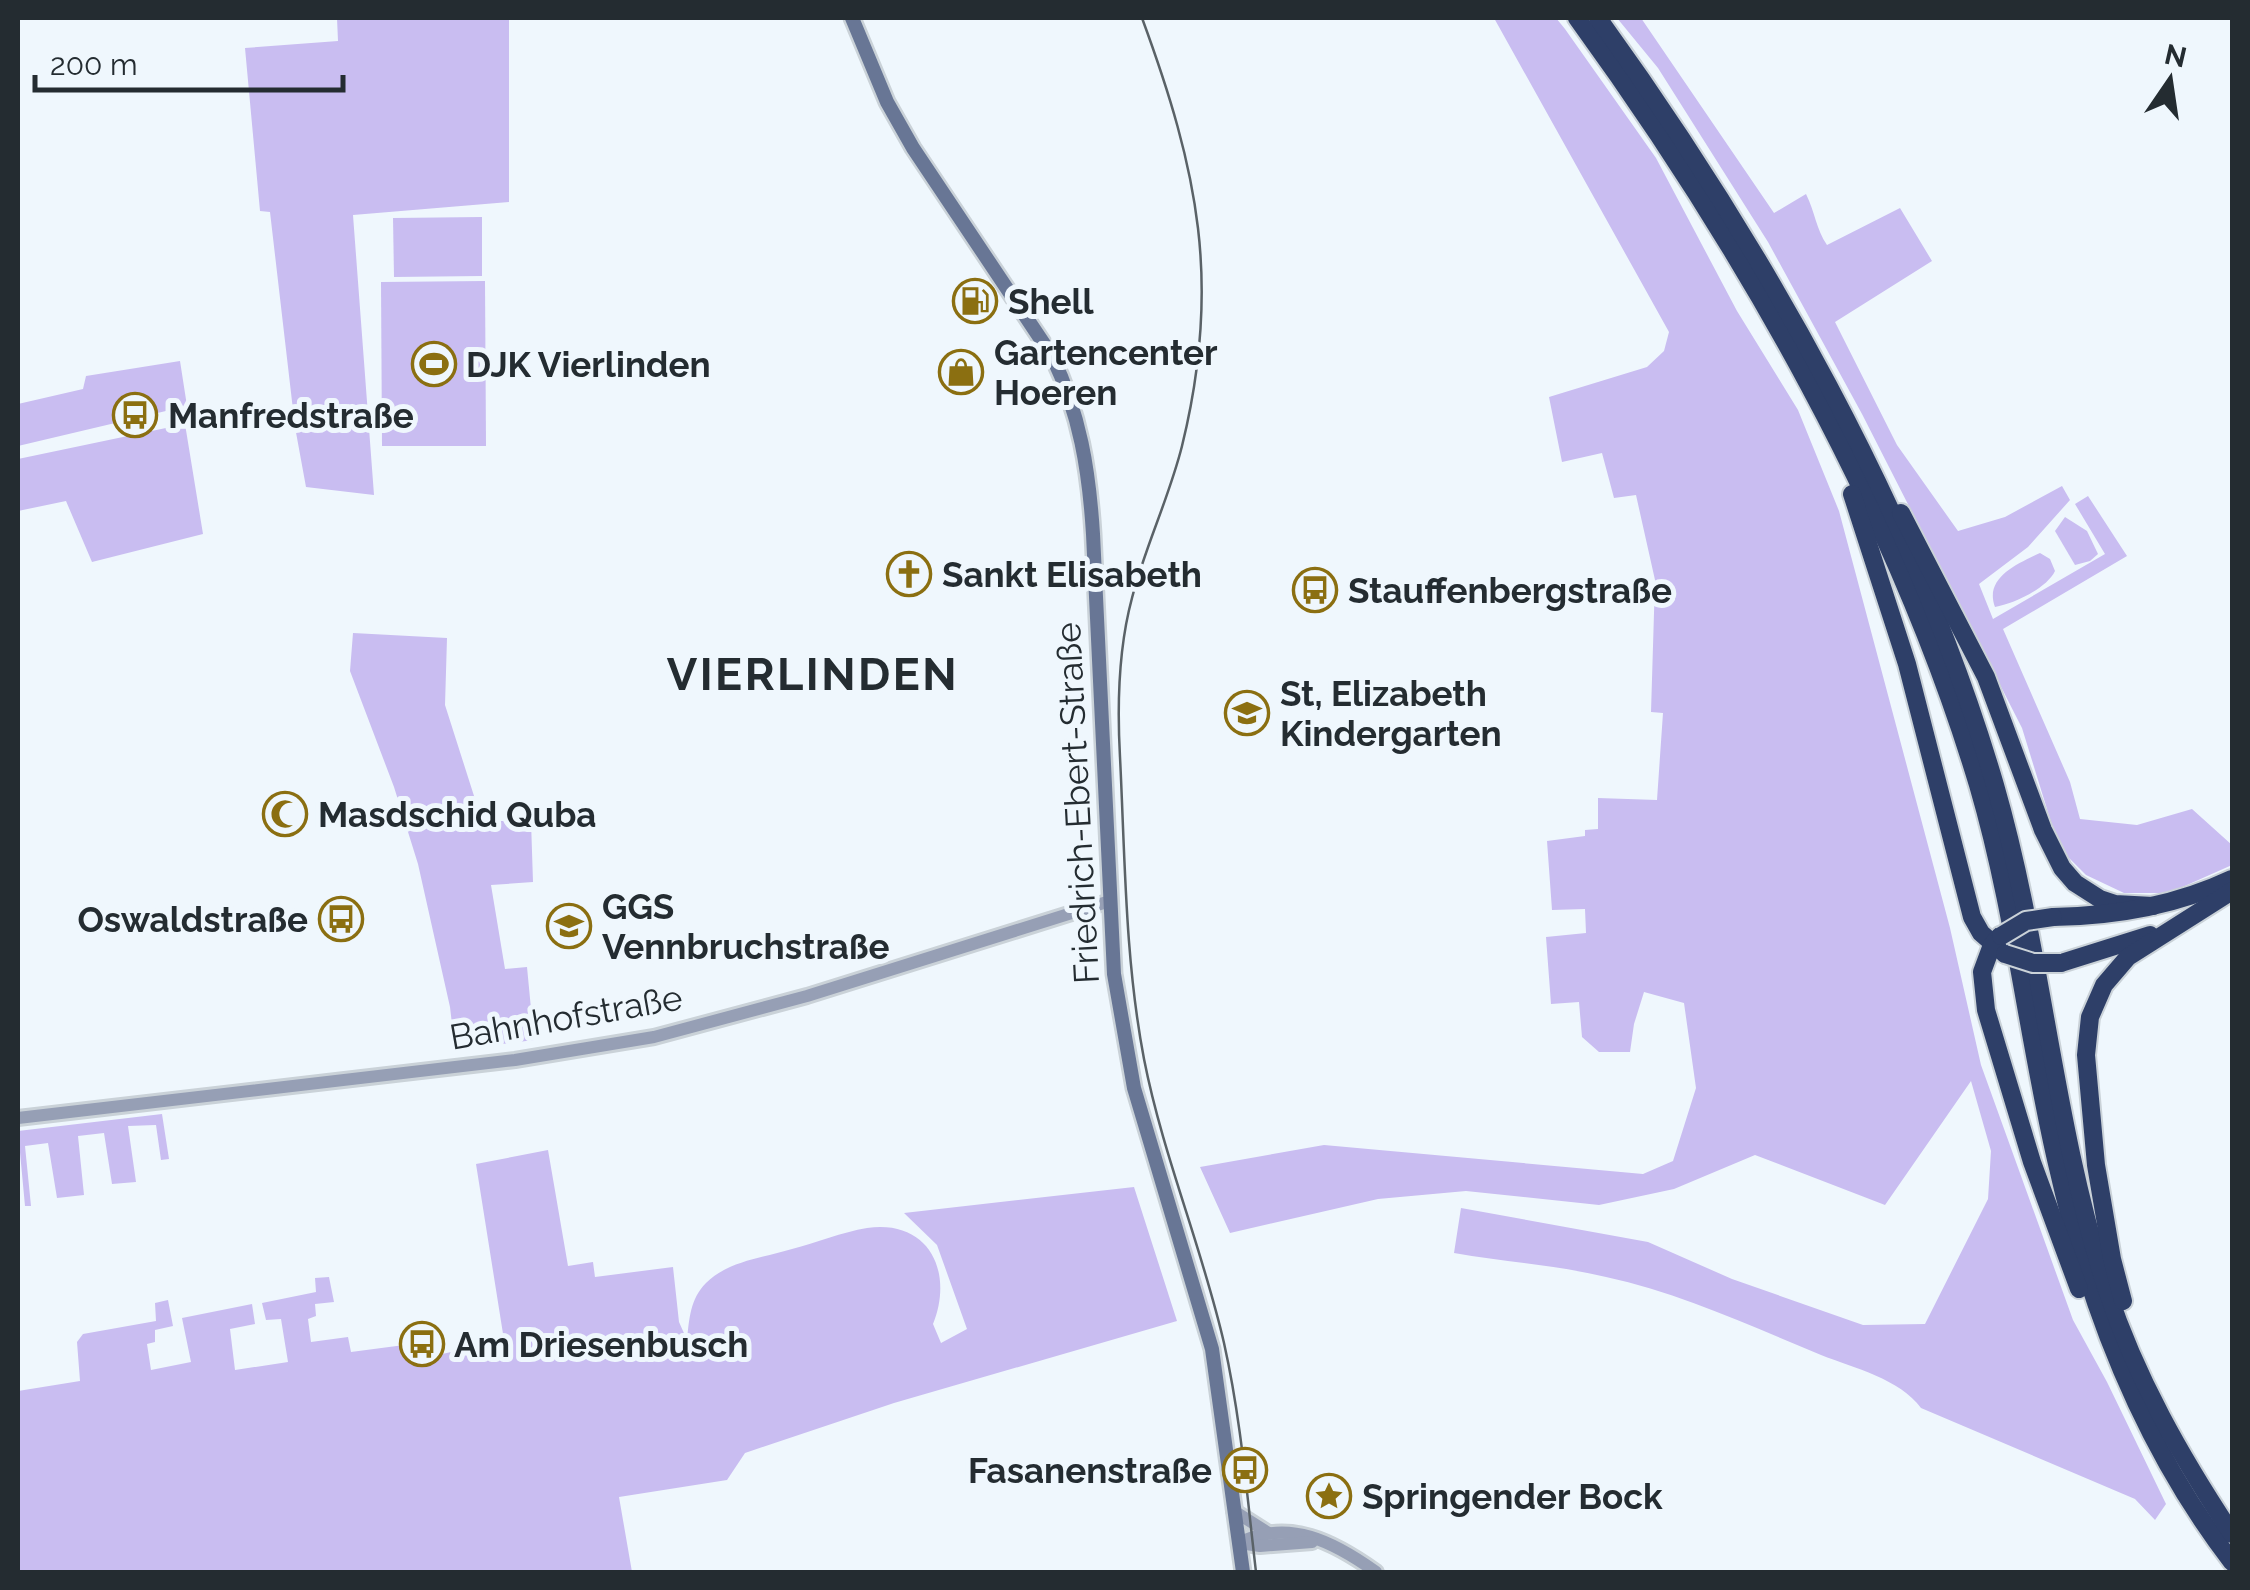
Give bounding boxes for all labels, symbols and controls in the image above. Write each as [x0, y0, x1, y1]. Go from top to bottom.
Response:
scale bar [35, 30, 342, 92]
north arrow [2120, 30, 2220, 130]
text: N [2161, 38, 2190, 75]
text: 200 m [50, 47, 138, 82]
fuel station icon: Shell [952, 278, 998, 324]
place label: Shell [1008, 281, 1095, 322]
place label: Gartencenter Hoeren [994, 332, 1218, 413]
sports icon: DJK Vierlinden [411, 341, 457, 387]
place label: DJK Vierlinden [466, 344, 711, 385]
shop icon: Gartencenter Hoeren [938, 349, 984, 395]
bus stop icon: Manfredstraße [112, 392, 158, 438]
place label: Manfredstraße [168, 395, 414, 436]
church icon: Sankt Elisabeth [886, 551, 932, 597]
place label: Sankt Elisabeth [942, 554, 1202, 595]
bus stop icon: Stauffenbergstraße [1292, 567, 1338, 613]
place label: Stauffenbergstraße [1348, 570, 1672, 611]
street label: Friedrich-Ebert-Straße [1047, 621, 1107, 985]
district label: VIERLINDEN [667, 648, 959, 701]
place label: St, Elizabeth Kindergarten [1280, 673, 1502, 754]
school or university icon: St, Elizabeth Kindergarten [1224, 690, 1270, 736]
mosque icon: Masdschid Quba [262, 791, 308, 837]
place label: Masdschid Quba [318, 794, 596, 835]
place label: GGS Vennbruchstraße [602, 886, 889, 967]
bus stop icon: Oswaldstraße [318, 896, 364, 942]
place label: Oswaldstraße [77, 899, 308, 940]
school or university icon: GGS Vennbruchstraße [546, 903, 592, 949]
street label: Bahnhofstraße [447, 976, 685, 1058]
bus stop icon: Am Driesenbusch [399, 1321, 445, 1367]
place label: Am Driesenbusch [454, 1324, 748, 1365]
bus stop icon: Fasanenstraße [1222, 1447, 1268, 1493]
place label: Fasanenstraße [968, 1450, 1212, 1491]
place icon: Springender Bock [1306, 1473, 1352, 1519]
place label: Springender Bock [1362, 1476, 1663, 1517]

